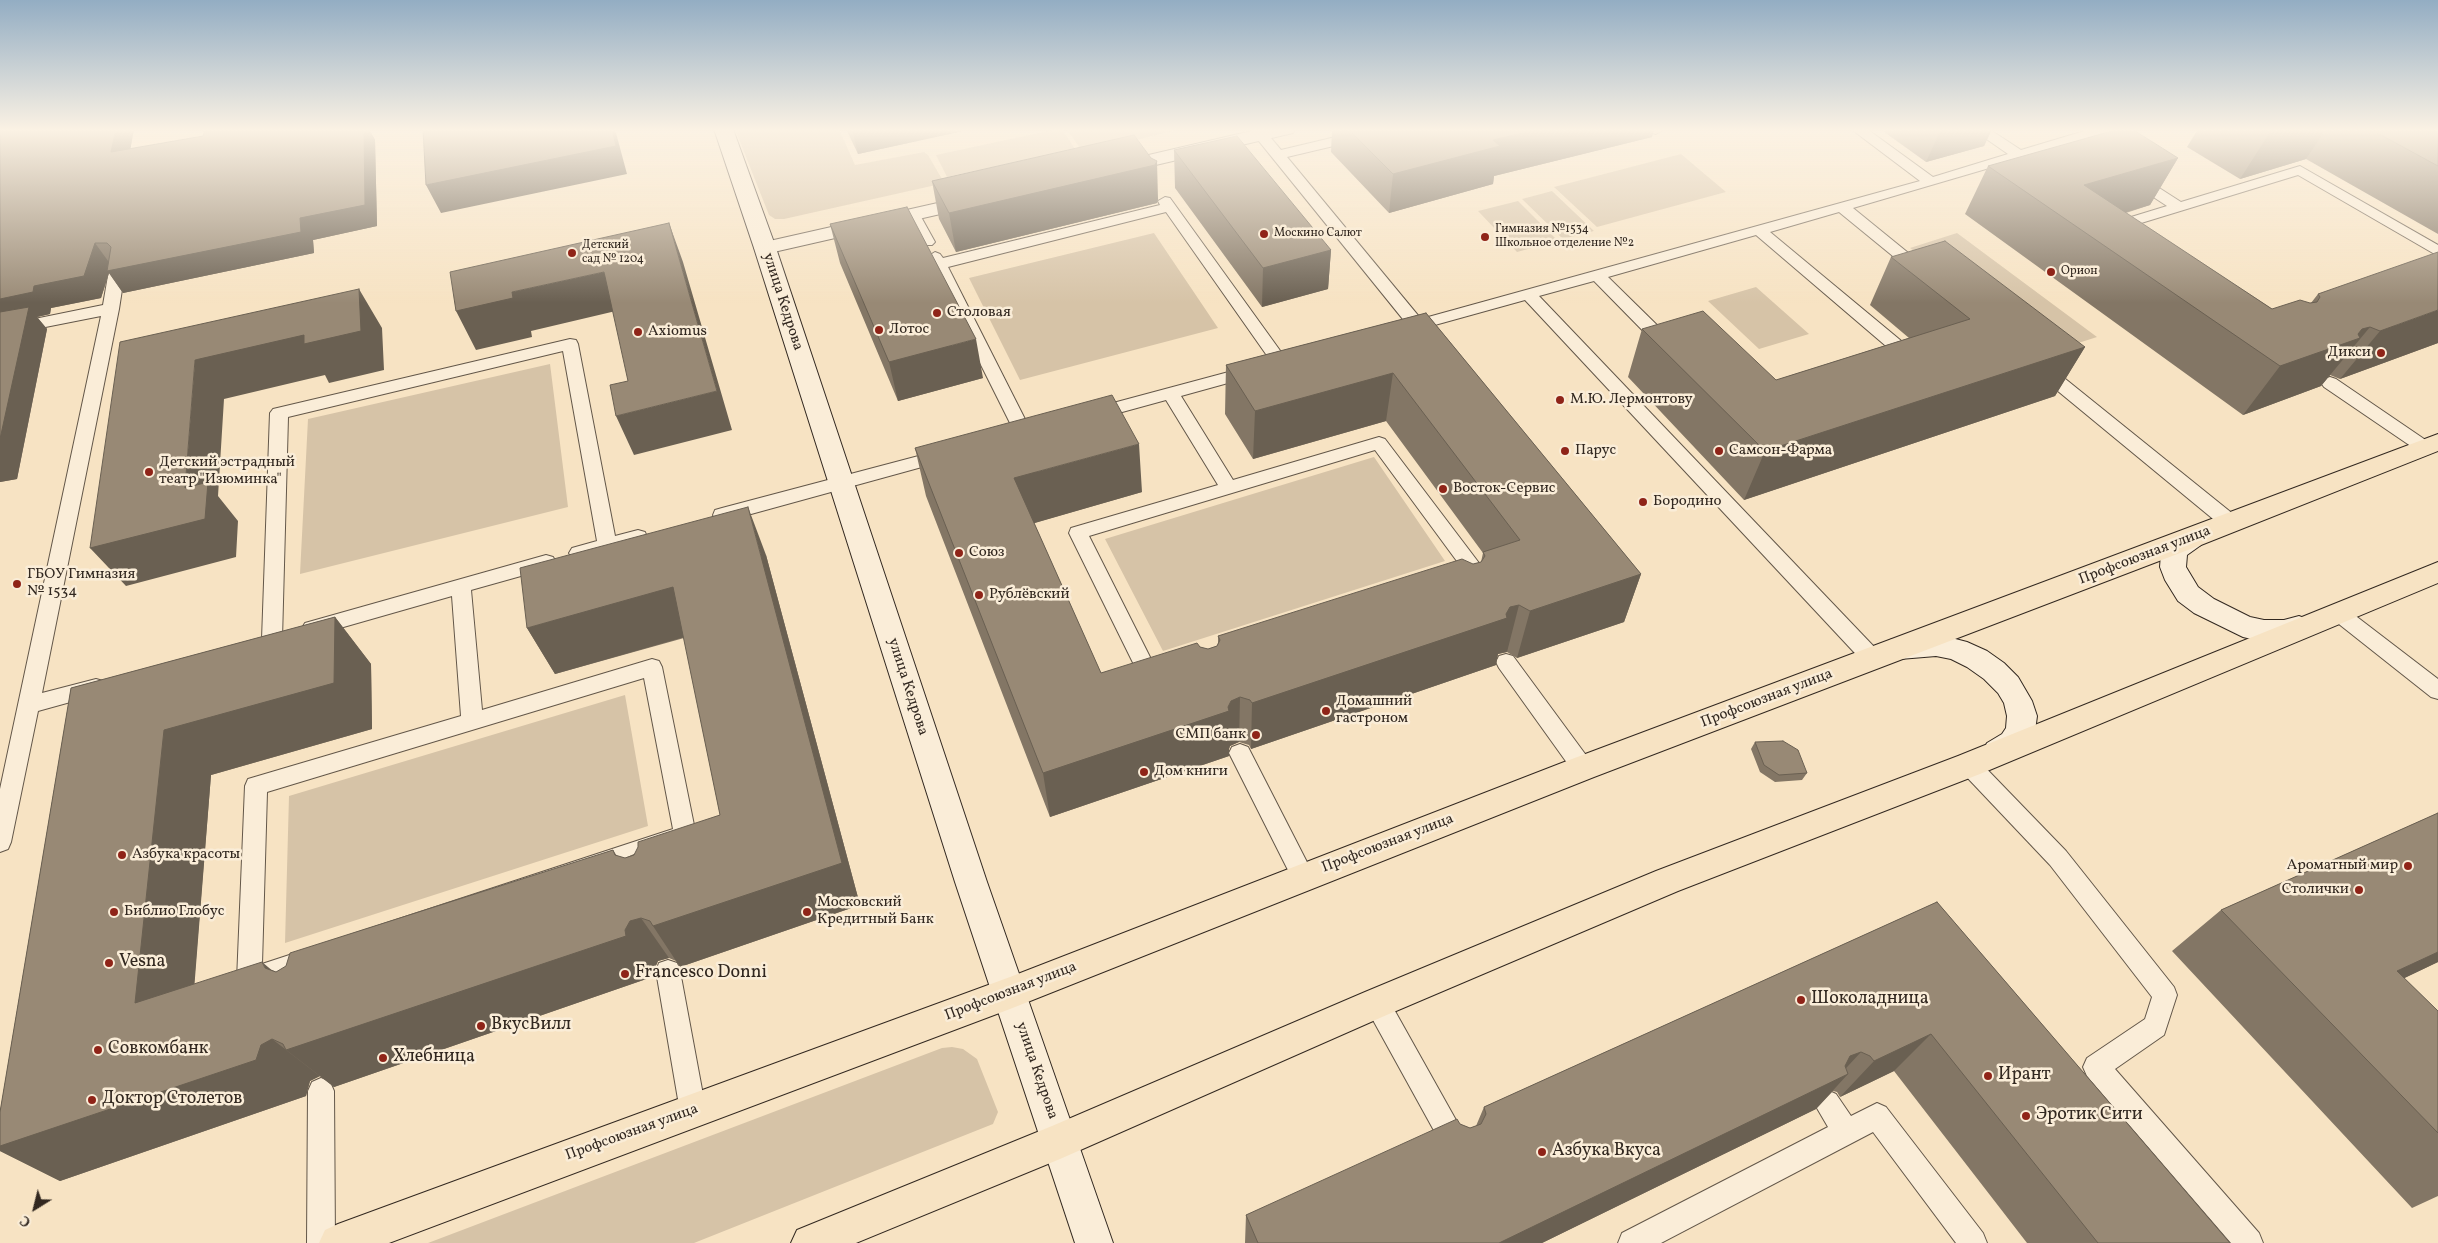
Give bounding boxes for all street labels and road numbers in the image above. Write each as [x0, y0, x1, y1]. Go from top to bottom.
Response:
street label: улица Кедрова [758, 251, 806, 353]
street label: Профсоюзная улица [2076, 523, 2214, 589]
street label: улица Кедрова [883, 636, 931, 738]
street label: Профсоюзная улица [1698, 666, 1836, 732]
street label: Профсоюзная улица [1319, 811, 1457, 877]
street label: Профсоюзная улица [942, 959, 1080, 1025]
street label: улица Кедрова [1011, 1020, 1061, 1122]
street label: Профсоюзная улица [563, 1101, 701, 1165]

